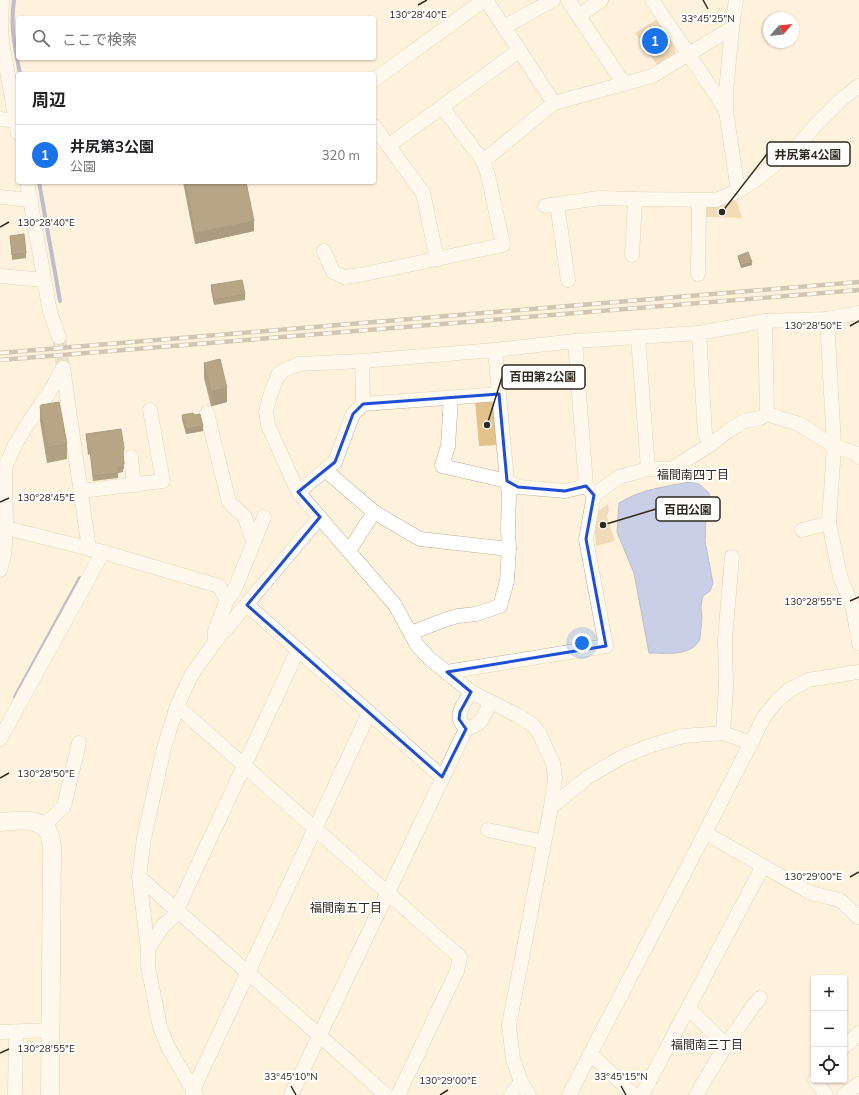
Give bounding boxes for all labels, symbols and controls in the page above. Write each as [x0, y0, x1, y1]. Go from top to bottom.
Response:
text: 130°28'40"E [389, 8, 447, 21]
text: 33°45'25"N [681, 12, 735, 25]
north arrow [763, 12, 799, 48]
search box [16, 16, 376, 60]
pin: 1 [642, 26, 668, 56]
icon: search [30, 27, 52, 49]
text: ここで検索 [62, 30, 137, 49]
text: 周辺 [32, 89, 66, 110]
text: 井尻第3公園 [70, 137, 154, 156]
callout: 井尻第4公園 [767, 142, 850, 166]
text: 1 [41, 147, 49, 163]
text: 320 m [322, 147, 360, 163]
text: 井尻第4公園 [774, 147, 842, 162]
text: 公園 [70, 158, 96, 174]
text: 130°28'40"E [17, 216, 75, 229]
text: 130°28'50"E [784, 319, 842, 332]
callout: 百田第2公園 [502, 365, 585, 389]
text: 百田第2公園 [509, 369, 577, 384]
district label: 福間南四丁目 [657, 467, 729, 482]
text: 130°28'45"E [17, 491, 75, 504]
callout: 百田公園 [656, 497, 720, 521]
text: 百田公園 [664, 502, 712, 517]
text: 130°28'55"E [784, 595, 842, 608]
your location [572, 633, 592, 653]
text: 130°28'50"E [17, 767, 75, 780]
text: 130°29'00"E [784, 870, 842, 883]
district label: 福間南五丁目 [310, 900, 382, 915]
map controls [811, 975, 847, 1083]
button: + [811, 975, 847, 1011]
button: − [811, 1011, 847, 1047]
district label: 福間南三丁目 [671, 1037, 743, 1052]
text: 130°28'55"E [17, 1042, 75, 1055]
button: locate [811, 1047, 847, 1083]
text: 33°45'10"N [264, 1070, 318, 1083]
text: 33°45'15"N [594, 1070, 648, 1083]
text: 130°29'00"E [419, 1074, 477, 1087]

